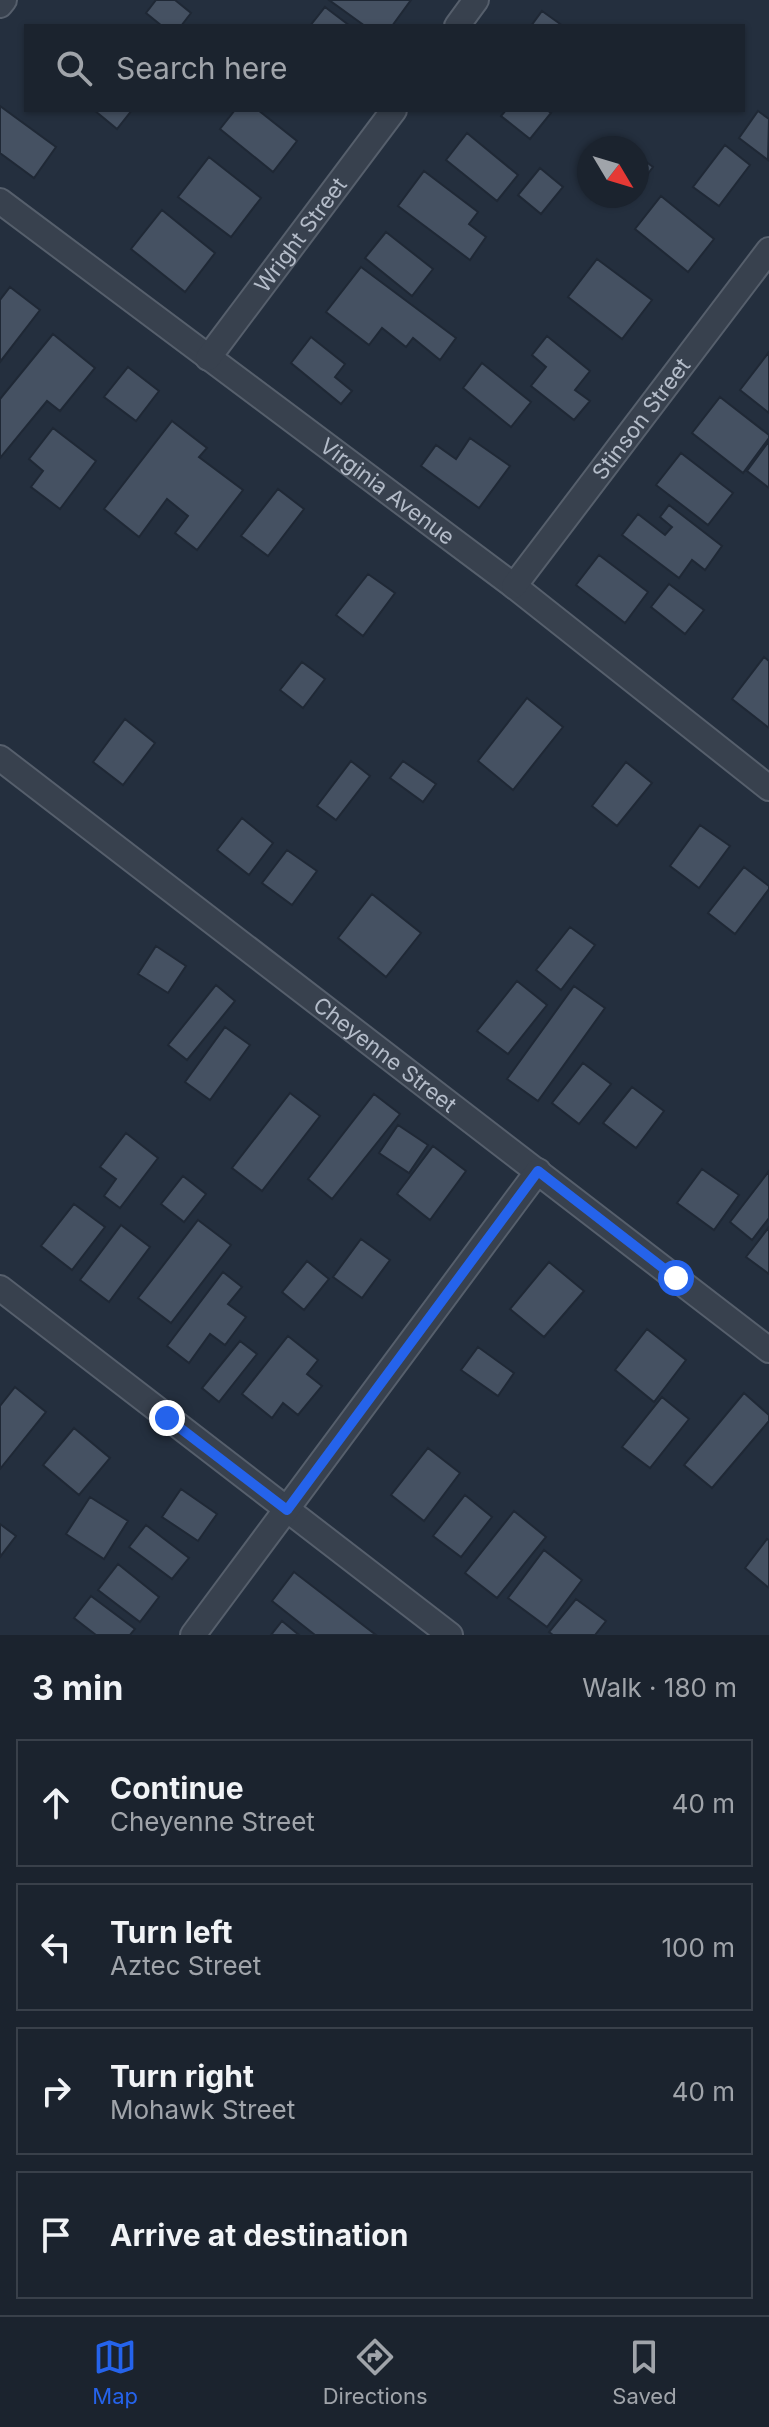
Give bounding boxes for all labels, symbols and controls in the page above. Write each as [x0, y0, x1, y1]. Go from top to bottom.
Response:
search box [24, 24, 745, 112]
icon: search [52, 46, 96, 90]
text: Search here [116, 50, 288, 86]
north arrow [577, 136, 649, 208]
street label: Wright Street [249, 172, 352, 297]
street label: Stinson Street [587, 353, 695, 485]
street label: Virginia Avenue [315, 432, 460, 550]
street label: Cheyenne Street [308, 991, 462, 1118]
route start [658, 1260, 694, 1296]
route end [149, 1400, 185, 1436]
text: 3 min [32, 1667, 123, 1708]
text: Walk · 180 m [582, 1672, 737, 1703]
text: Continue [110, 1770, 244, 1806]
icon: ahead [34, 1781, 78, 1825]
text: 40 m [672, 1788, 735, 1819]
text: Cheyenne Street [110, 1806, 315, 1837]
text: Turn left [110, 1914, 232, 1950]
icon: left [34, 1925, 78, 1969]
text: 100 m [662, 1932, 735, 1963]
text: Aztec Street [110, 1950, 261, 1981]
text: Turn right [110, 2058, 254, 2094]
icon: right [34, 2069, 78, 2113]
text: 40 m [672, 2076, 735, 2107]
text: Mohawk Street [110, 2094, 295, 2125]
icon: arrive [34, 2213, 78, 2257]
text: Arrive at destination [110, 2217, 408, 2253]
tab: Map [92, 2335, 138, 2409]
tab: Directions [323, 2335, 428, 2409]
tab: Saved [612, 2335, 677, 2409]

